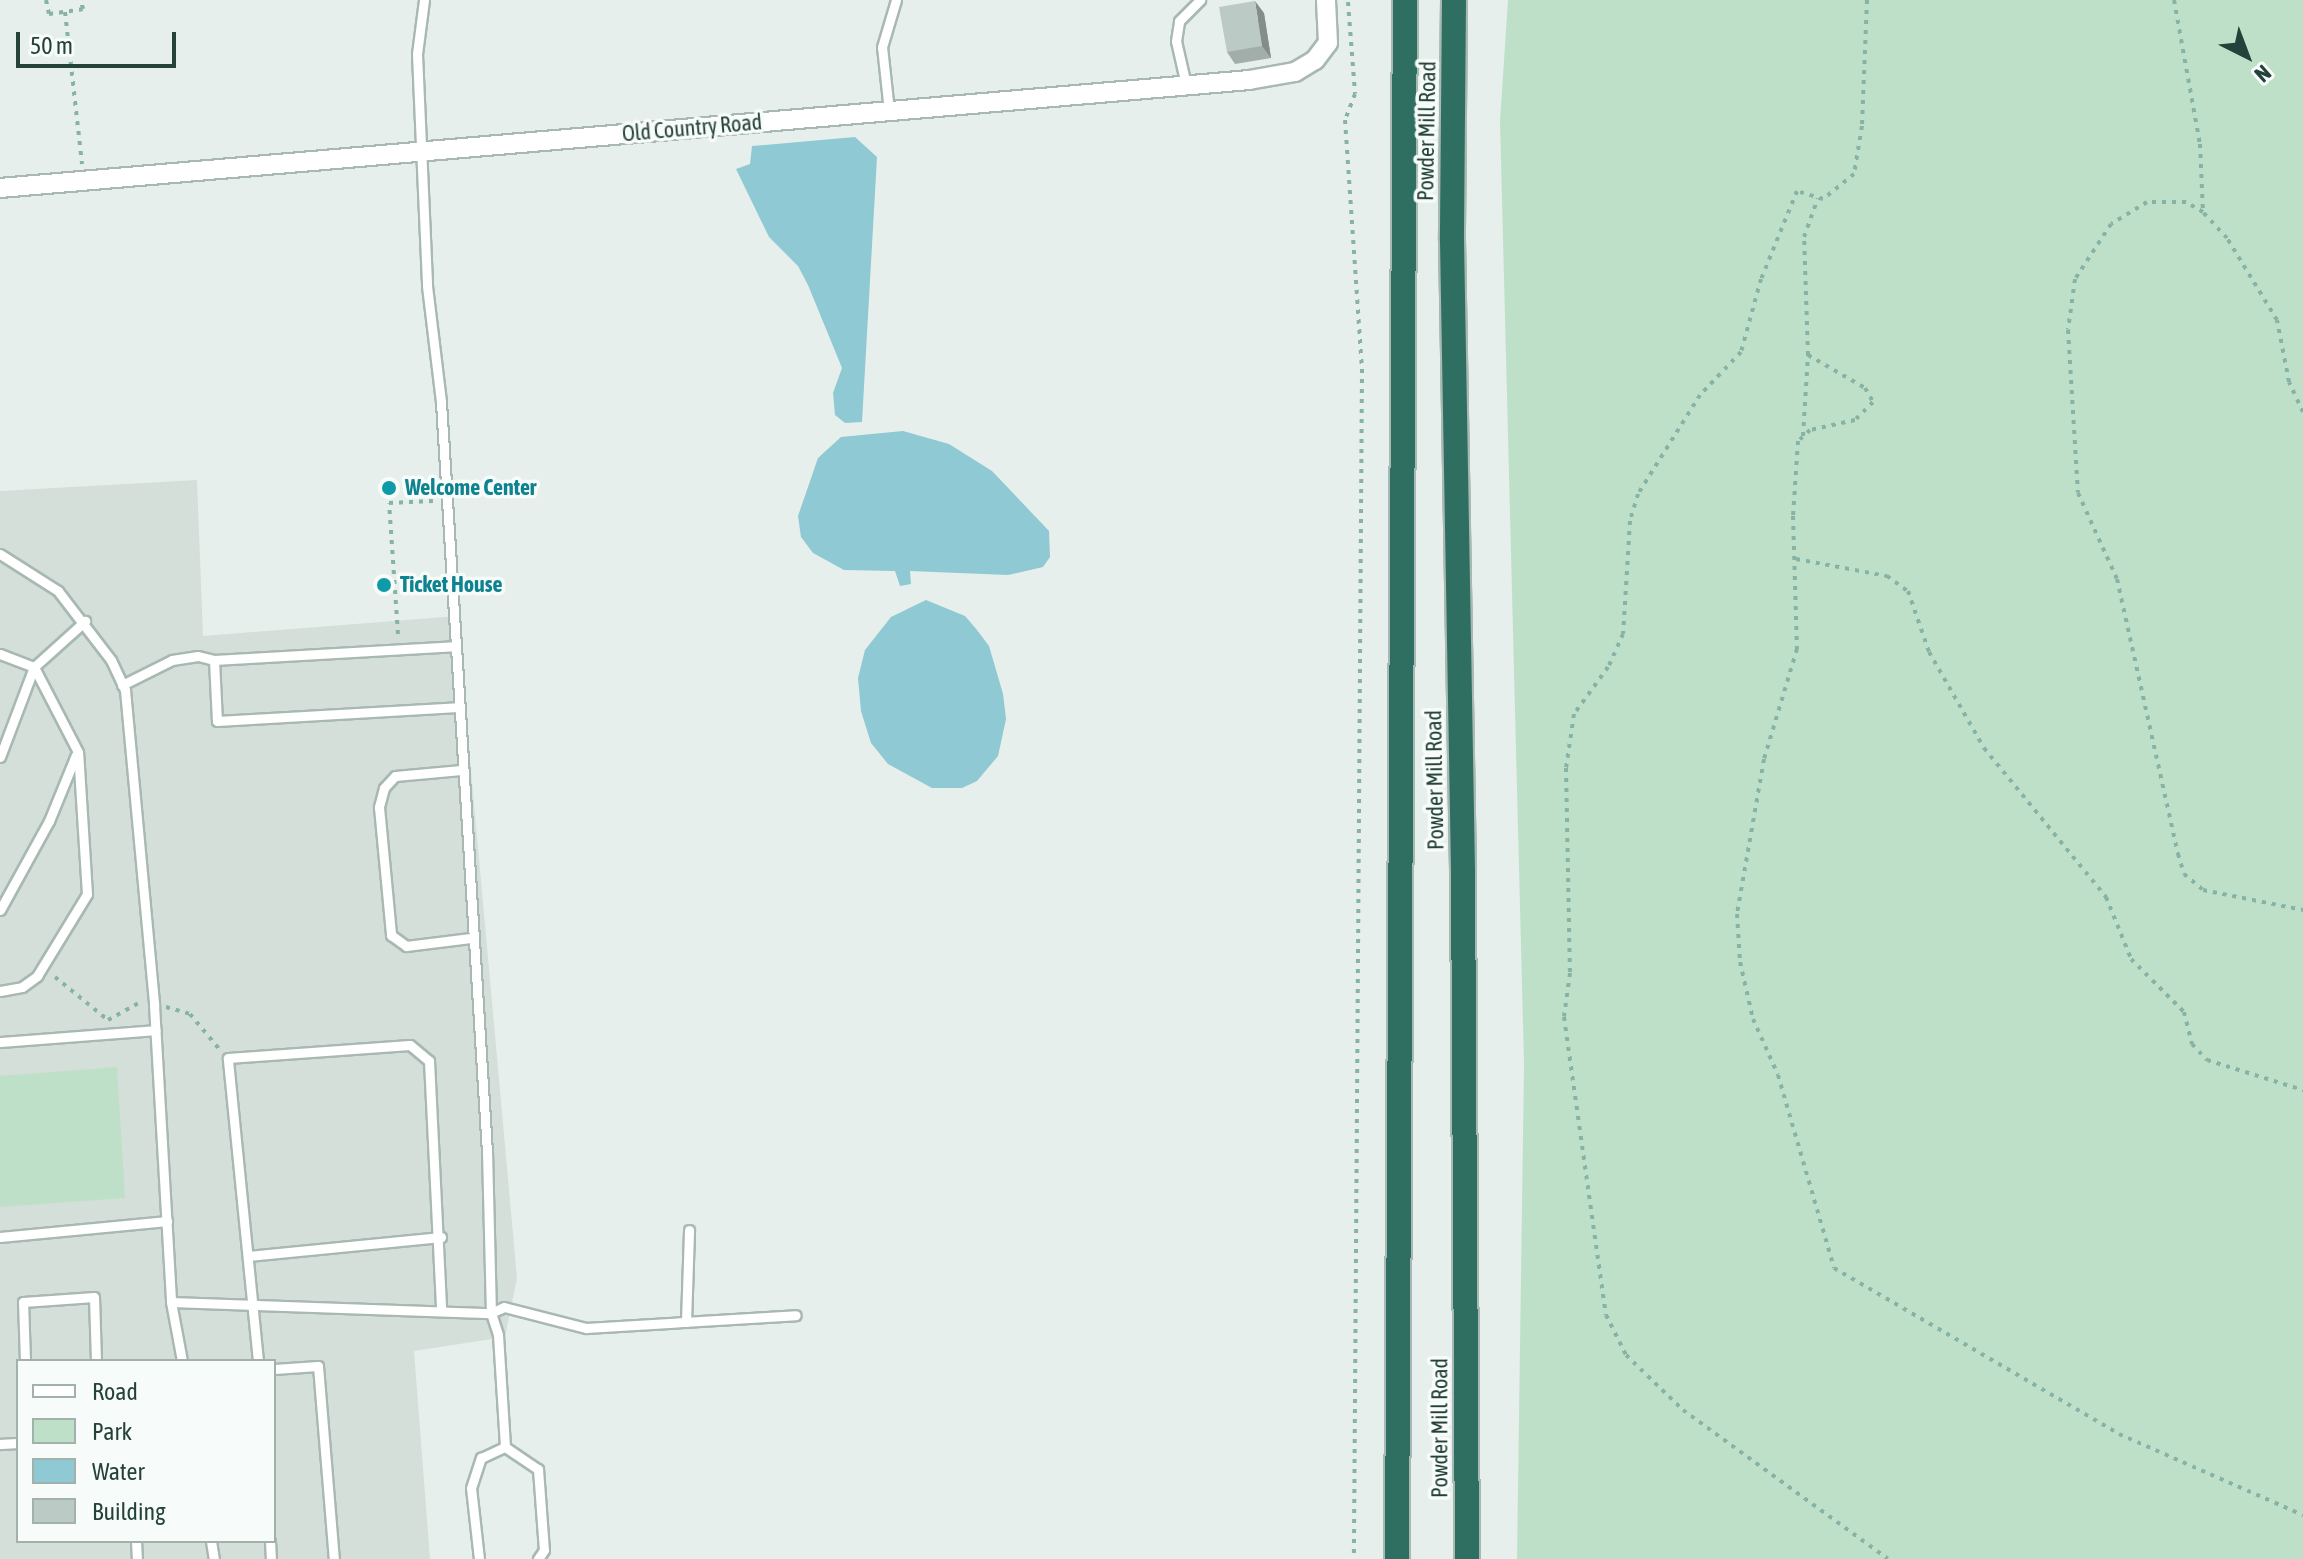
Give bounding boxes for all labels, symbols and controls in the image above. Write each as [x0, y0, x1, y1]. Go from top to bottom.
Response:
scale bar [20, 16, 180, 66]
north arrow [2207, 16, 2287, 96]
text: 50 m [30, 32, 73, 59]
text: N [2250, 60, 2277, 88]
street label: Powder Mill Road [1413, 61, 1441, 201]
street label: Old Country Road [621, 109, 763, 147]
place label: Welcome Center [405, 475, 536, 501]
marker: Welcome Center [380, 479, 398, 497]
place label: Ticket House [400, 572, 502, 598]
marker: Ticket House [375, 576, 393, 594]
street label: Powder Mill Road [1421, 710, 1449, 850]
street label: Powder Mill Road [1427, 1358, 1453, 1498]
legend [16, 1359, 276, 1543]
text: Road [92, 1378, 138, 1405]
text: Park [92, 1418, 132, 1445]
text: Water [92, 1458, 145, 1485]
text: Building [92, 1498, 165, 1525]

